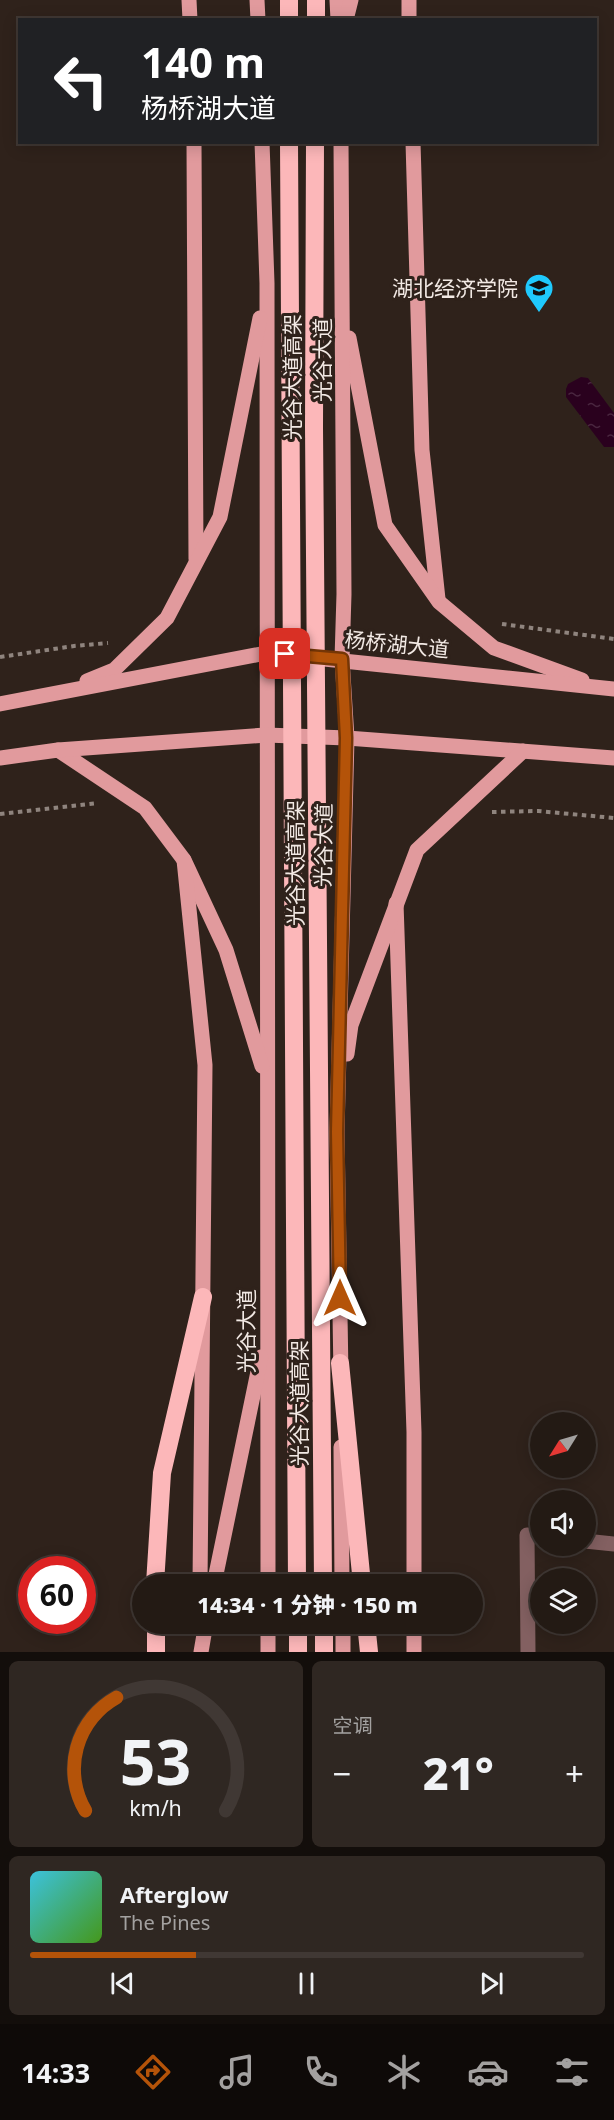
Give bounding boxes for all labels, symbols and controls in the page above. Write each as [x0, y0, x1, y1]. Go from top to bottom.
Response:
text: 140 m [141, 33, 265, 90]
icon: left [42, 42, 120, 120]
text: 杨桥湖大道 [141, 89, 276, 126]
school or university icon: 湖北经济学院 [523, 272, 555, 314]
place label: 湖北经济学院 [392, 274, 518, 302]
street label: 光谷大道高架 [278, 314, 306, 440]
street label: 光谷大道 [308, 318, 336, 402]
street label: 杨桥湖大道 [343, 625, 451, 663]
pin [259, 628, 310, 679]
icon: arrive [268, 637, 301, 670]
street label: 光谷大道高架 [281, 800, 309, 926]
street label: 光谷大道 [308, 803, 338, 887]
position arrow [308, 1266, 372, 1330]
street label: 光谷大道 [232, 1289, 260, 1373]
street label: 光谷大道高架 [285, 1340, 313, 1466]
north arrow [530, 1412, 596, 1478]
map controls [530, 1412, 596, 1634]
button: sound [530, 1490, 596, 1556]
speed limit sign: 60 [18, 1556, 96, 1634]
button: layers [530, 1568, 596, 1634]
text: 14:34 · 1 分钟 · 150 m [197, 1589, 418, 1619]
text: 空调 [333, 1712, 373, 1739]
text: 53 [120, 1718, 191, 1803]
text: 21° [423, 1742, 494, 1803]
text: − [333, 1751, 351, 1796]
text: + [565, 1751, 584, 1796]
text: km/h [129, 1793, 182, 1822]
text: Afterglow [120, 1879, 229, 1909]
text: The Pines [120, 1909, 210, 1936]
icon: previous [106, 1967, 139, 2000]
icon: pause [290, 1967, 323, 2000]
icon: next [475, 1967, 508, 2000]
icon: directions [132, 2051, 174, 2093]
icon: music [216, 2051, 258, 2093]
icon: phone [300, 2051, 342, 2093]
icon: climate [383, 2051, 425, 2093]
icon: car [467, 2051, 509, 2093]
icon: filters [551, 2051, 593, 2093]
text: 14:33 [21, 2054, 90, 2091]

